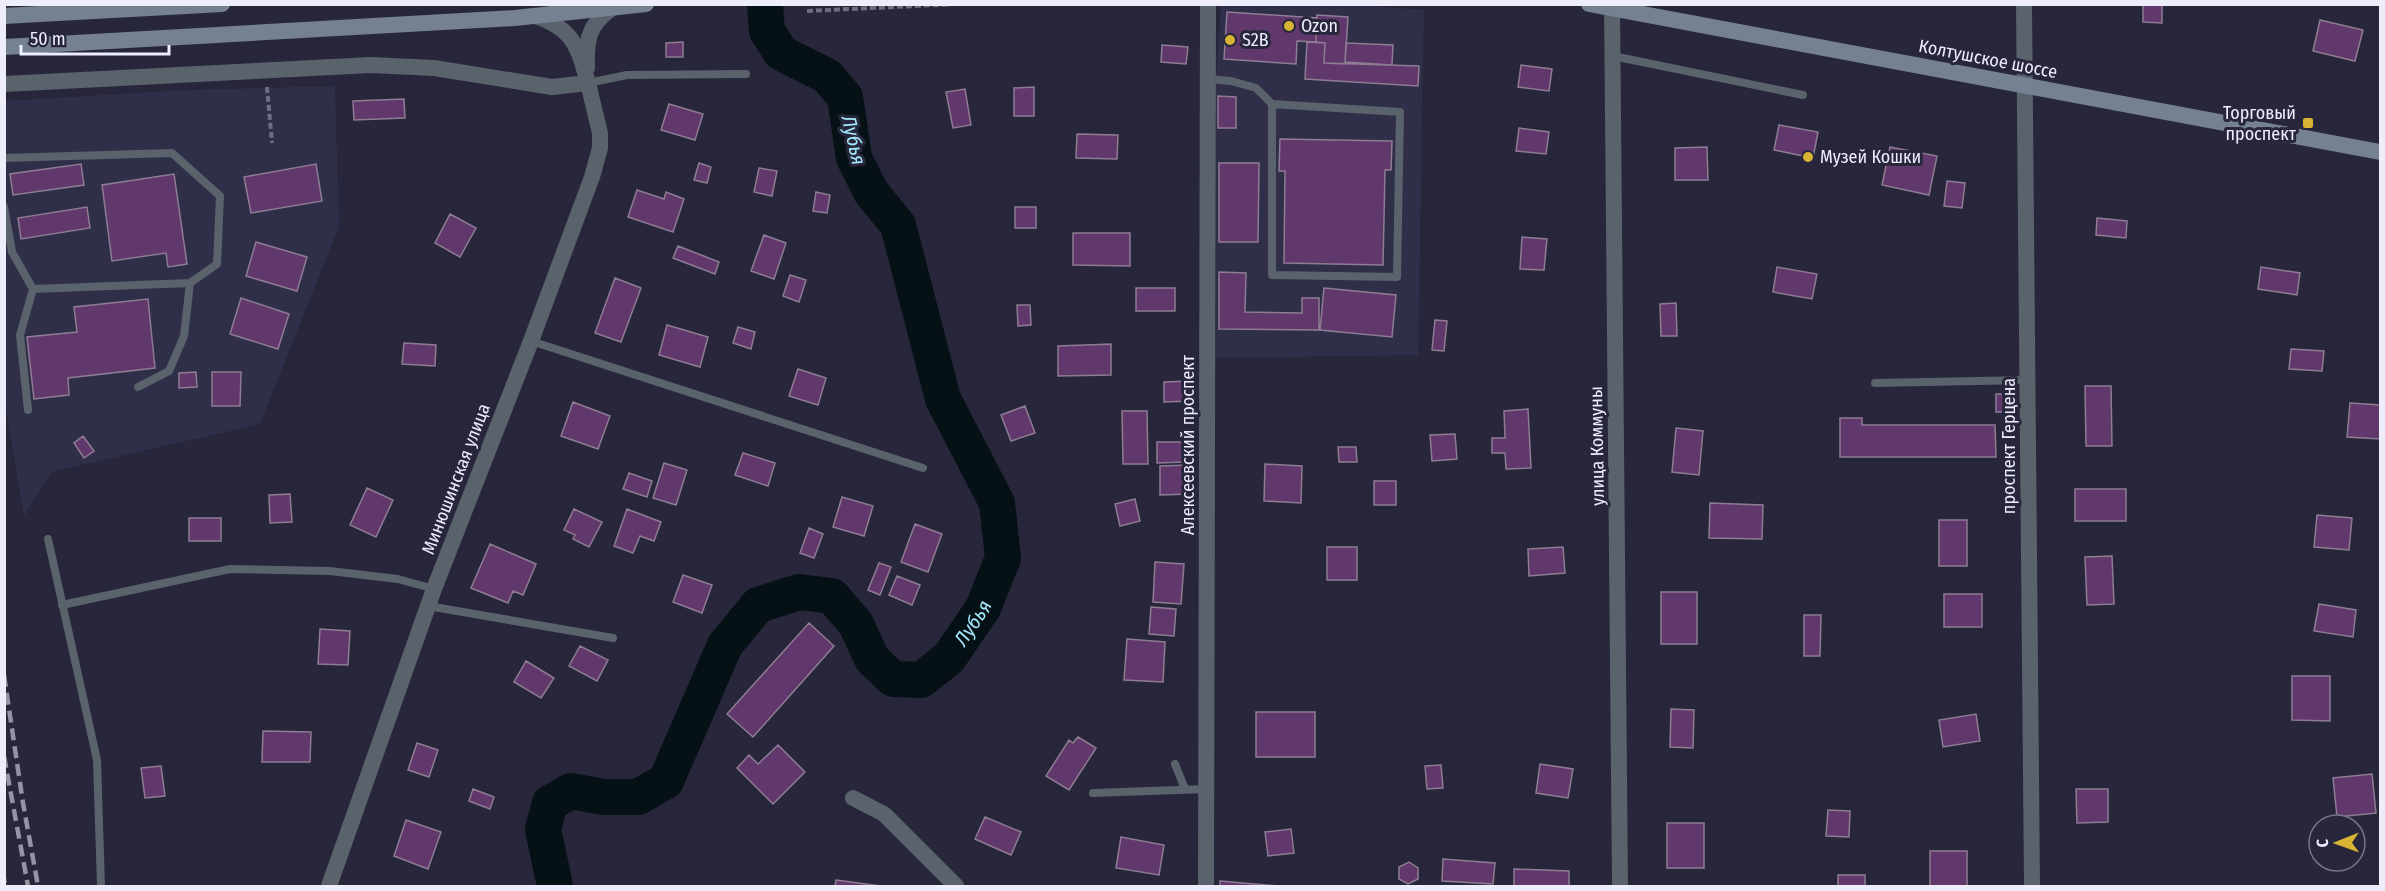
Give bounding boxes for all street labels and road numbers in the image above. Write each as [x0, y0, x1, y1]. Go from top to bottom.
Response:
street label: Колтушское шоссе [1917, 35, 2059, 83]
street label: Алексеевский проспект [1177, 354, 1199, 535]
street label: проспект Герцена [1998, 378, 2020, 514]
street label: улица Коммуны [1585, 386, 1609, 506]
street label: Минюшинская улица [417, 400, 495, 558]

